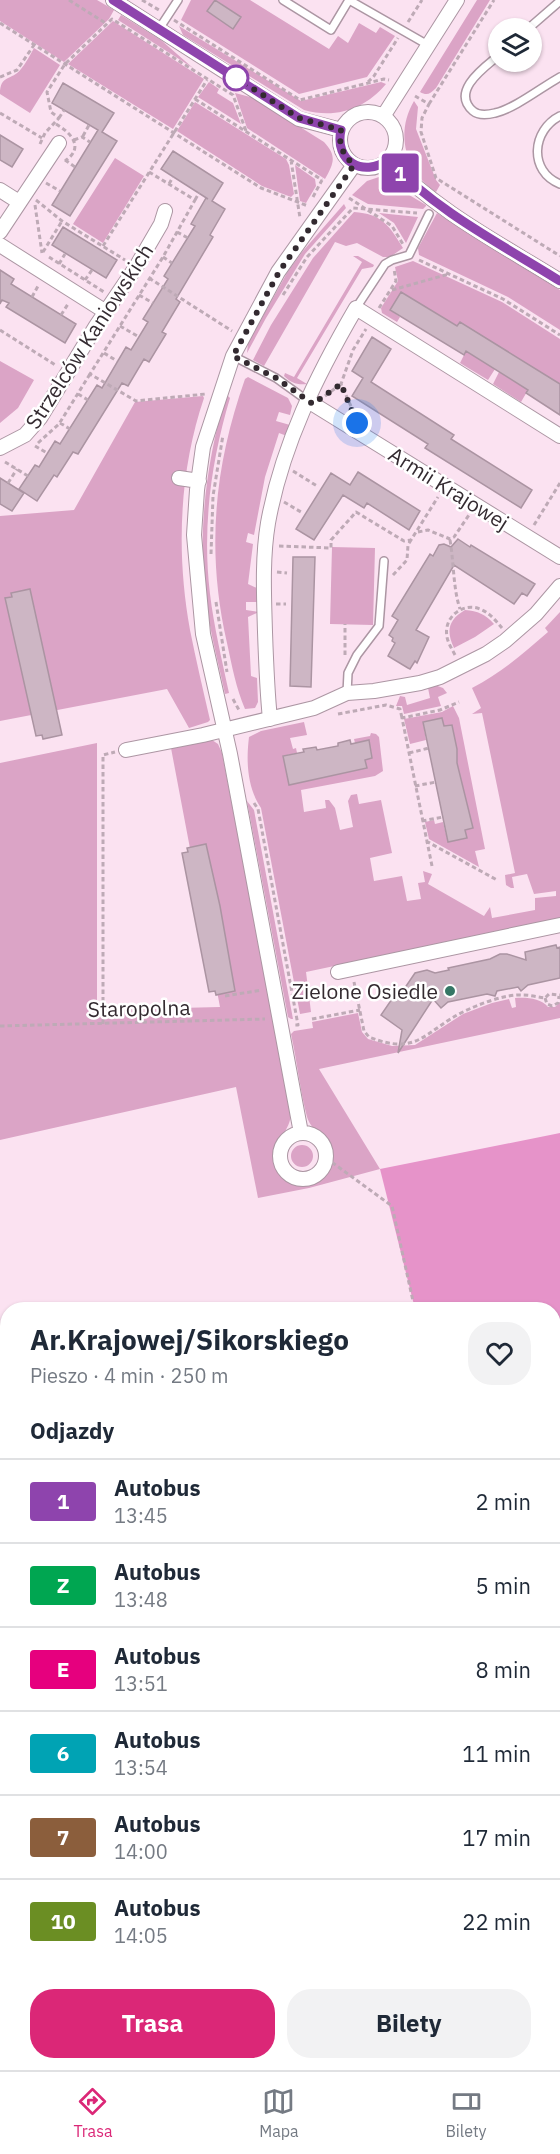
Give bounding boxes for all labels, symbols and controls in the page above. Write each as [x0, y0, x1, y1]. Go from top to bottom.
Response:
map controls [488, 18, 542, 72]
button: layers [488, 18, 542, 72]
unlabelled marker [223, 65, 249, 91]
line badge: 1 [380, 154, 420, 192]
text: 1 [394, 159, 406, 187]
street label: Strzelców Kaniowskich [19, 238, 159, 434]
your location [342, 408, 372, 438]
street label: Armii Krajowej [384, 440, 514, 536]
place label: Zielone Osiedle [292, 977, 438, 1005]
marker: Zielone Osiedle [443, 984, 457, 998]
street label: Staropolna [87, 993, 191, 1023]
text: Ar.Krajowej/Sikorskiego [30, 1321, 349, 1358]
button: heart [468, 1322, 531, 1385]
text: Pieszo · 4 min · 250 m [30, 1362, 229, 1389]
text: Odjazdy [30, 1416, 114, 1445]
text: Autobus [114, 1473, 201, 1502]
text: 1 [57, 1487, 69, 1515]
text: 2 min [475, 1487, 531, 1516]
text: 13:45 [114, 1502, 168, 1529]
text: Autobus [114, 1557, 201, 1586]
text: Z [57, 1571, 69, 1599]
text: 5 min [475, 1571, 531, 1600]
text: 13:48 [114, 1586, 168, 1613]
text: Autobus [114, 1641, 201, 1670]
text: E [57, 1655, 69, 1683]
text: 8 min [475, 1655, 531, 1684]
text: 13:51 [114, 1670, 168, 1697]
text: Autobus [114, 1725, 201, 1754]
text: 6 [57, 1739, 69, 1767]
text: 11 min [462, 1739, 531, 1768]
text: 13:54 [114, 1754, 168, 1781]
text: Autobus [114, 1809, 201, 1838]
text: 7 [57, 1823, 69, 1851]
text: 17 min [462, 1823, 531, 1852]
text: 14:00 [114, 1838, 168, 1865]
text: Autobus [114, 1893, 201, 1922]
text: 10 [50, 1907, 76, 1935]
text: 22 min [462, 1907, 531, 1936]
text: 14:05 [114, 1922, 168, 1949]
button: Trasa [30, 1989, 275, 2058]
button: Bilety [287, 1989, 531, 2058]
tab: Trasa [73, 2085, 113, 2141]
tab: Mapa [259, 2085, 299, 2141]
tab: Bilety [445, 2085, 487, 2141]

